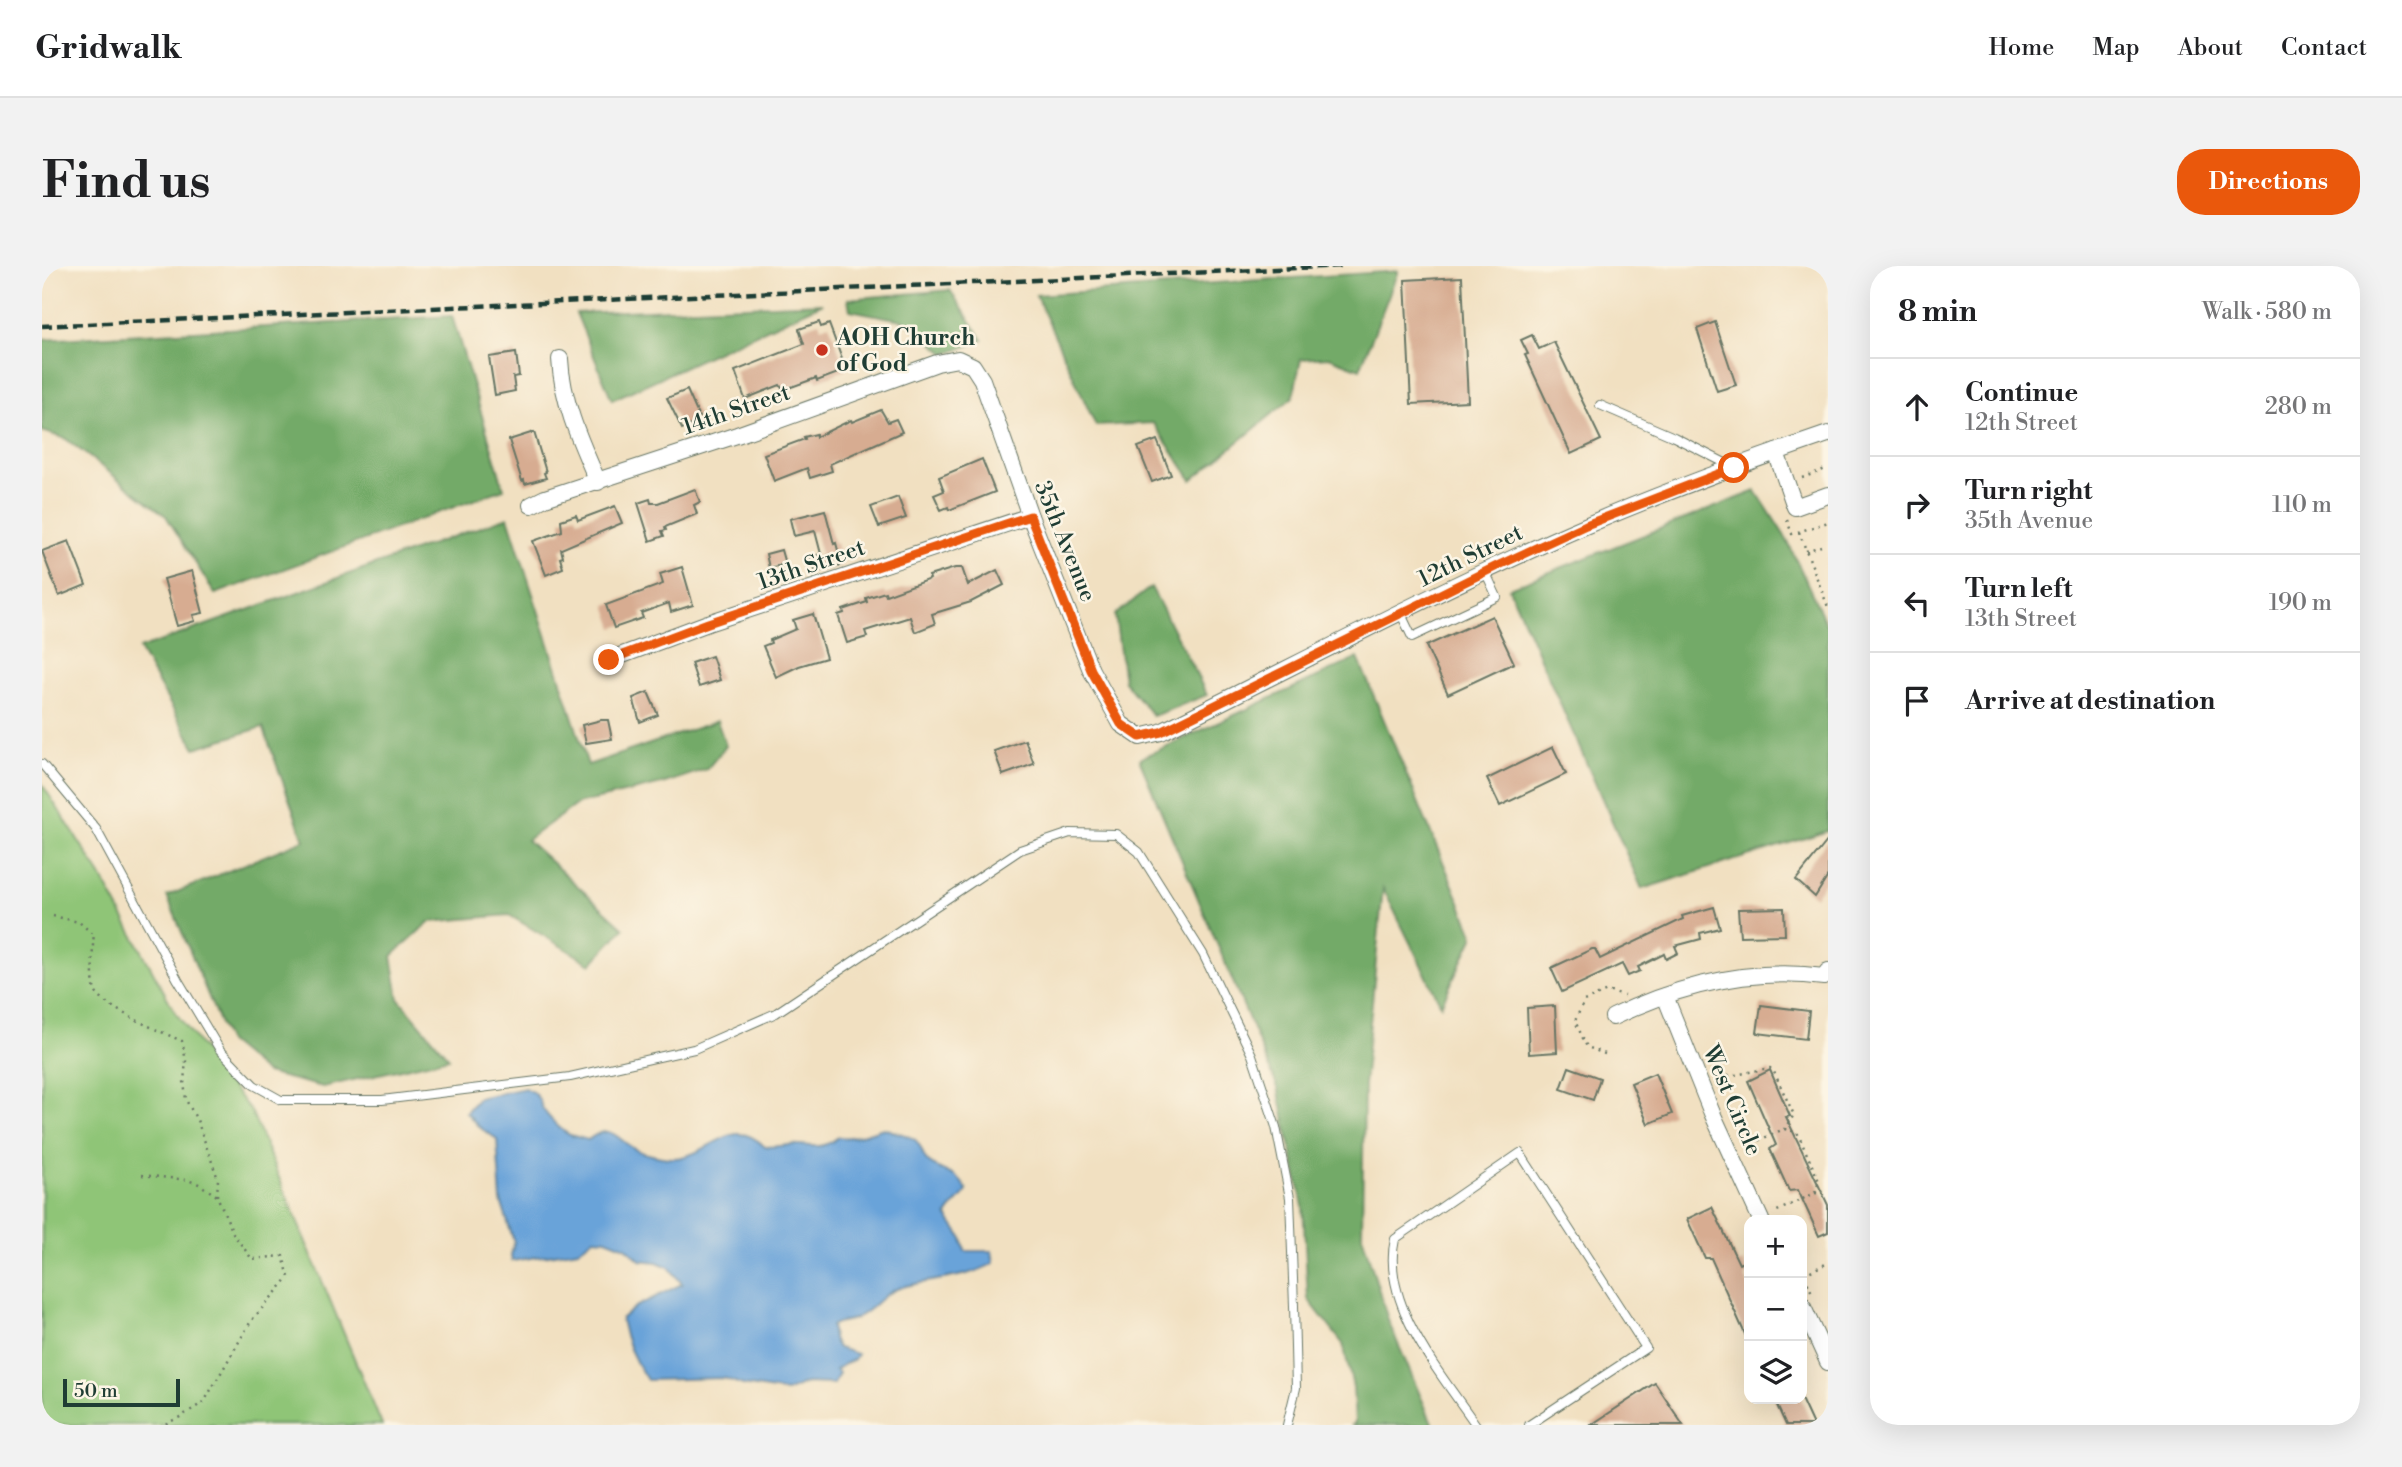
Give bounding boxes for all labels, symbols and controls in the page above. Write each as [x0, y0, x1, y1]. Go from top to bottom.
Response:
text: Gridwalk [35, 28, 182, 69]
text: Home [1989, 33, 2054, 63]
text: Map [2092, 33, 2140, 63]
text: About [2178, 33, 2243, 63]
text: Contact [2281, 33, 2367, 63]
button: Directions [2177, 149, 2360, 215]
text: Find us [42, 152, 211, 213]
text: 8 min [1898, 293, 1977, 331]
text: Walk · 580 m [2202, 298, 2332, 326]
place label: AOH Church of God [835, 324, 975, 378]
marker: AOH Church of God [814, 342, 830, 358]
text: Continue [1965, 377, 2078, 409]
street label: 14th Street [679, 378, 794, 441]
icon: ahead [1898, 388, 1936, 426]
text: 280 m [2265, 393, 2332, 421]
text: 12th Street [1965, 409, 2078, 437]
route start [1718, 452, 1749, 483]
text: Turn right [1965, 475, 2093, 507]
street label: 35th Avenue [1028, 477, 1102, 606]
icon: right [1898, 486, 1936, 524]
text: 110 m [2272, 491, 2332, 519]
text: 35th Avenue [1965, 507, 2093, 535]
street label: 12th Street [1414, 519, 1527, 593]
street label: 13th Street [754, 533, 869, 596]
text: Turn left [1965, 573, 2073, 605]
icon: left [1898, 584, 1936, 622]
text: 190 m [2269, 589, 2332, 617]
text: 13th Street [1965, 605, 2077, 633]
route end [593, 644, 624, 675]
icon: arrive [1898, 682, 1936, 720]
text: Arrive at destination [1965, 685, 2215, 717]
street label: West Circle [1696, 1040, 1768, 1160]
map controls [1744, 1215, 1807, 1404]
button: + [1744, 1215, 1807, 1278]
button: − [1744, 1278, 1807, 1341]
button: layers [1744, 1341, 1807, 1404]
scale bar [63, 1376, 180, 1408]
text: 50 m [74, 1379, 118, 1403]

